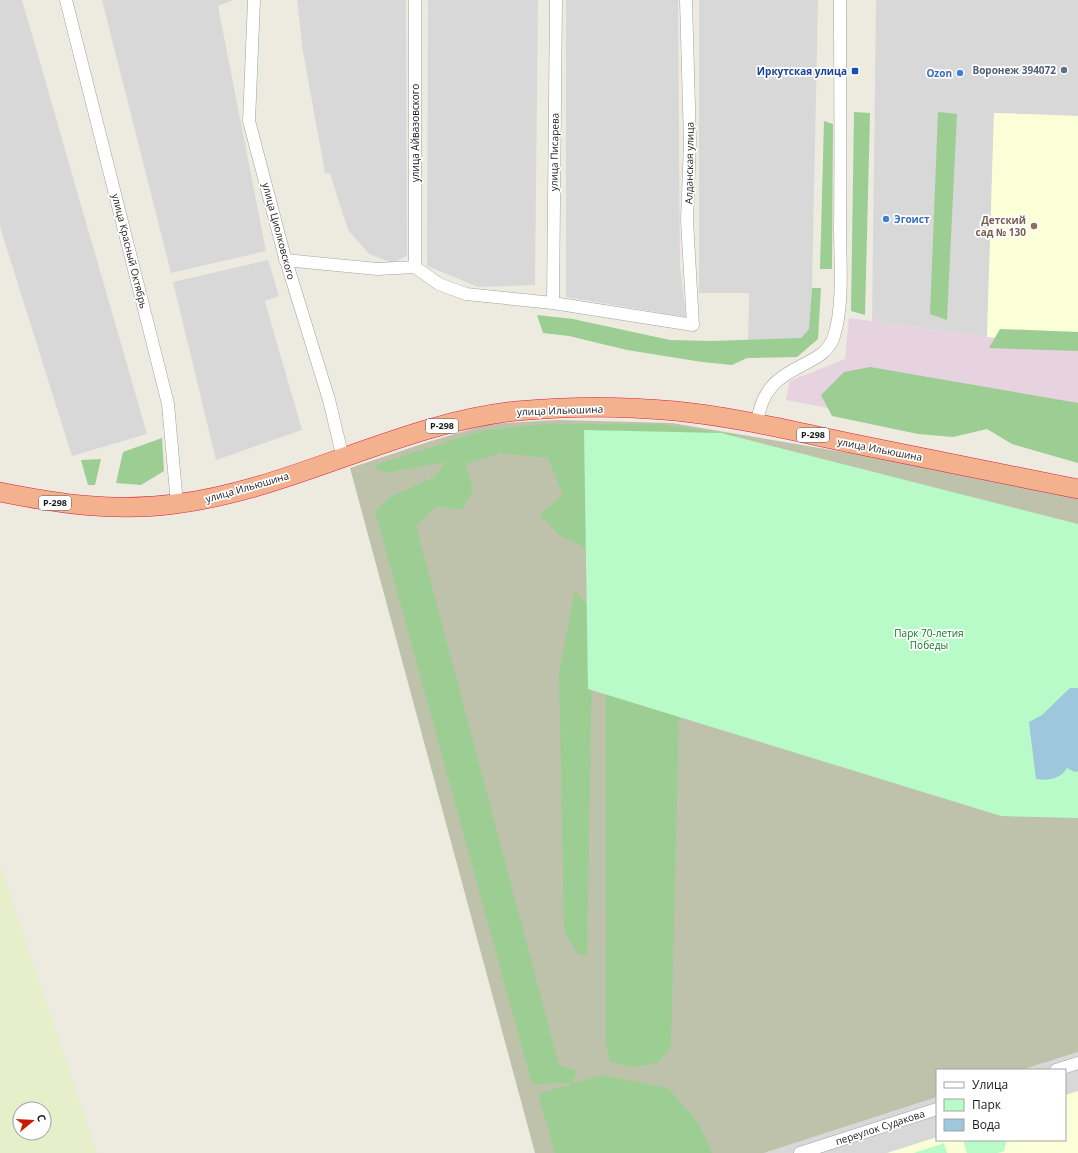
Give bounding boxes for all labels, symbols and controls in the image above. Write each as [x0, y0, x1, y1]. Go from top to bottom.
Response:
place label: Воронеж 394072 [972, 63, 1056, 77]
place label: Иркутская улица [757, 64, 847, 78]
marker: Воронеж 394072 [1059, 65, 1069, 75]
marker: Иркутская улица [850, 66, 860, 76]
place label: Ozon [926, 66, 952, 80]
marker: Ozon [955, 68, 965, 78]
street label: улица Айвазовского [408, 84, 422, 182]
street label: улица Писарева [546, 113, 562, 191]
street label: Алданская улица [681, 122, 697, 204]
street label: улица Циолковского [259, 181, 299, 281]
street label: улица Красный Октябрь [109, 192, 151, 310]
place label: Эгоист [894, 212, 930, 226]
place label: Детский сад № 130 [976, 213, 1026, 239]
marker: Эгоист [881, 214, 891, 224]
marker: Детский сад № 130 [1029, 221, 1039, 231]
street label: улица Ильюшина [517, 402, 603, 418]
road number: Р-298 [426, 419, 458, 433]
road number: Р-298 [797, 428, 829, 442]
street label: улица Ильюшина [836, 434, 924, 464]
street label: улица Ильюшина [204, 468, 290, 506]
road number: Р-298 [39, 496, 71, 510]
park label: Парк 70-летия Победы [894, 626, 964, 652]
legend [936, 1069, 1066, 1141]
text: Улица [972, 1076, 1008, 1093]
text: Парк [972, 1096, 1002, 1113]
north arrow [12, 1101, 52, 1141]
street label: переулок Судакова [834, 1106, 926, 1148]
text: С [34, 1112, 50, 1123]
text: Вода [972, 1116, 1001, 1133]

